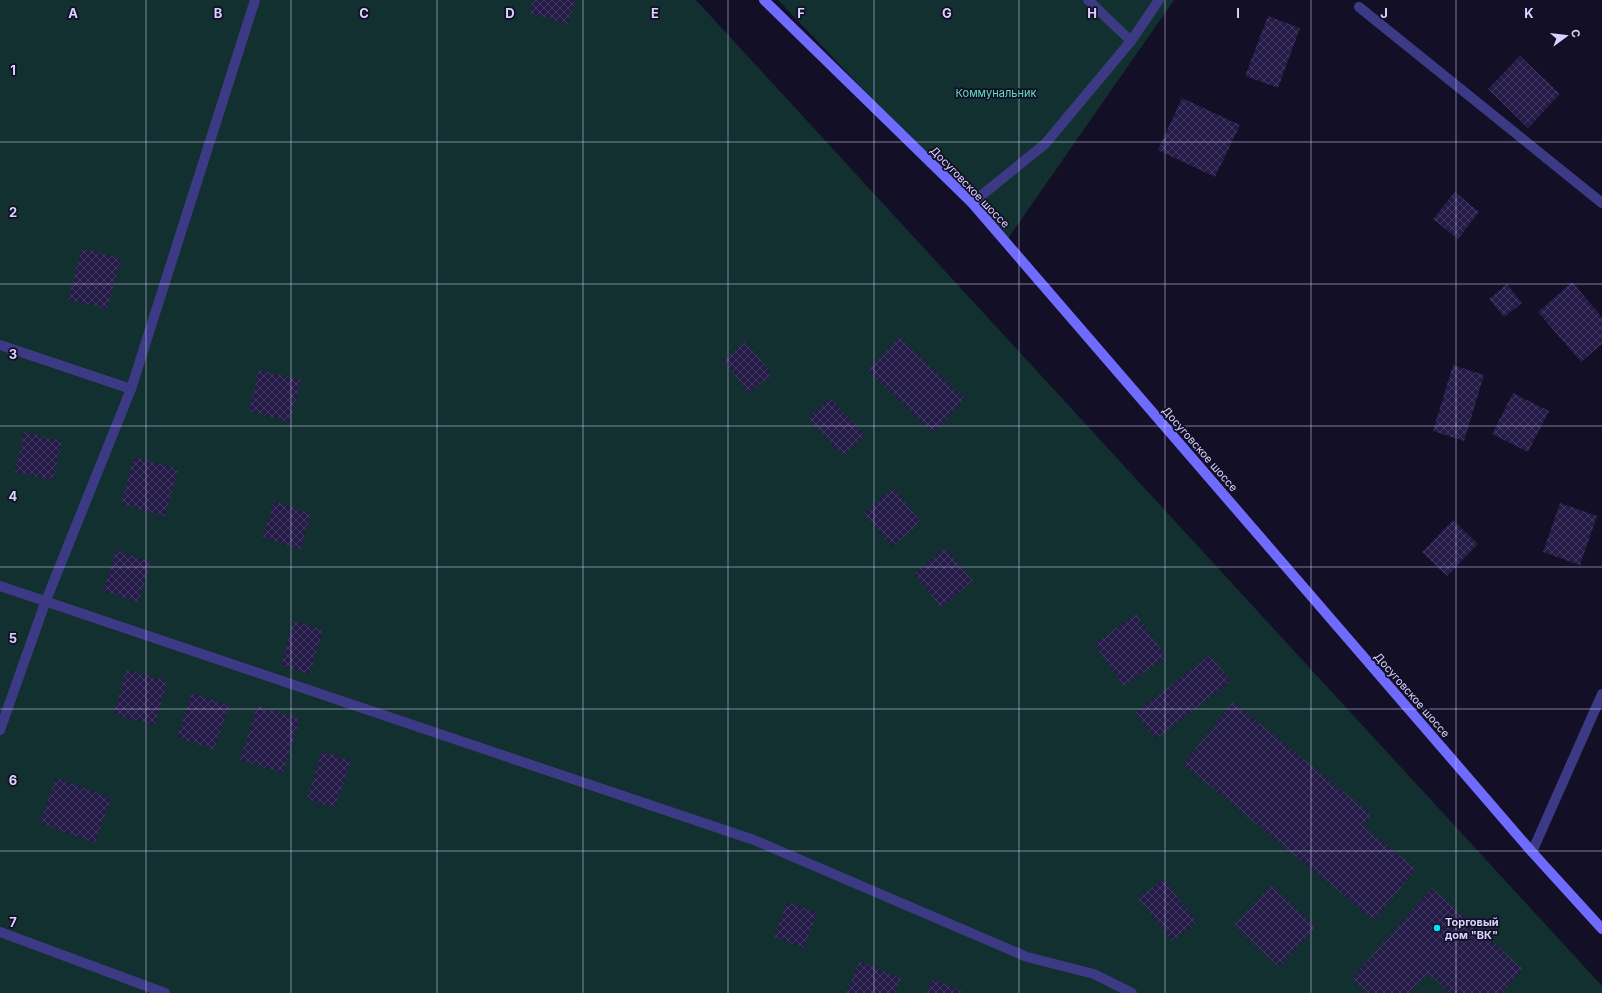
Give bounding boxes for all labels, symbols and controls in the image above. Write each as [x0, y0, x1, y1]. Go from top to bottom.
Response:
text: A [68, 5, 78, 21]
text: B [214, 5, 223, 21]
text: C [359, 5, 369, 21]
text: D [505, 5, 515, 21]
text: E [651, 5, 659, 21]
text: F [797, 5, 805, 21]
text: G [942, 5, 952, 21]
text: H [1087, 5, 1097, 21]
text: I [1236, 5, 1240, 21]
text: J [1380, 5, 1388, 21]
text: K [1524, 5, 1534, 21]
north arrow [1546, 16, 1586, 56]
text: С [1568, 28, 1583, 39]
text: 1 [10, 62, 16, 78]
park label: Коммунальник [956, 86, 1036, 100]
street label: Досуговское шоссе [927, 143, 1013, 231]
text: 2 [9, 204, 17, 220]
text: 3 [9, 346, 17, 362]
street label: Досуговское шоссе [1159, 404, 1241, 494]
text: 4 [9, 488, 18, 504]
text: 5 [9, 630, 17, 646]
street label: Досуговское шоссе [1371, 650, 1453, 740]
text: 6 [9, 772, 17, 788]
text: 7 [9, 914, 17, 930]
place label: Торговый дом "ВК" [1445, 915, 1499, 942]
marker: Торговый дом "ВК" [1432, 923, 1442, 933]

